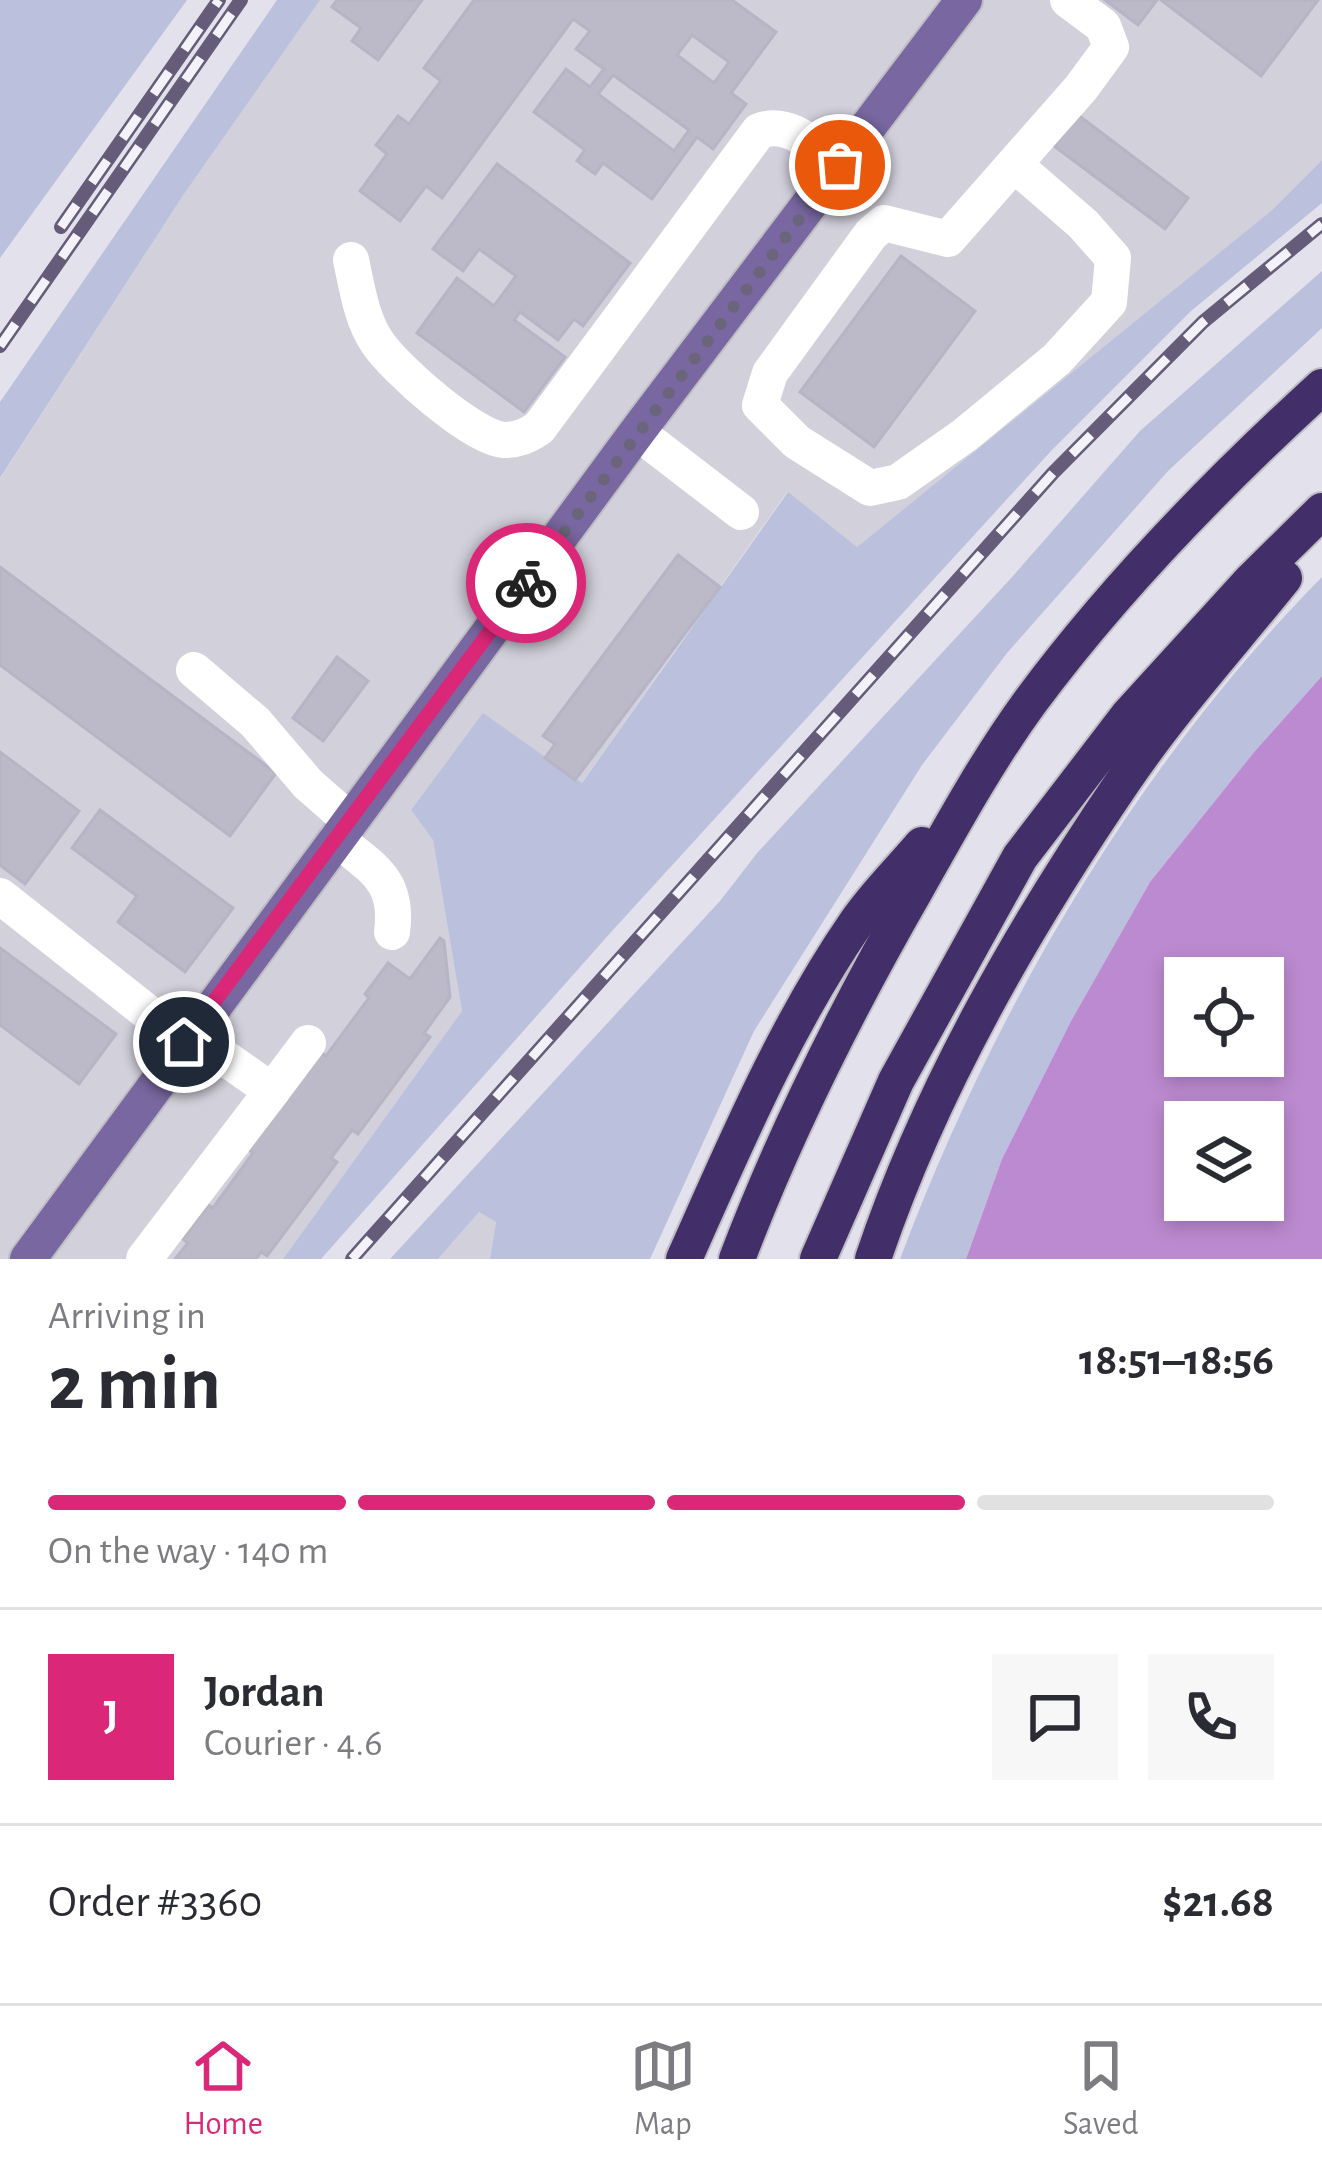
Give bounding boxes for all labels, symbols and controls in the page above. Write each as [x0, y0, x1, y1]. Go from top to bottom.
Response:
pin [789, 114, 891, 216]
icon: bag [807, 132, 873, 198]
courier [466, 523, 586, 643]
icon: bike [493, 550, 559, 616]
map controls [1164, 957, 1284, 1221]
button: locate [1164, 957, 1284, 1077]
pin [133, 991, 235, 1093]
icon: home [151, 1009, 217, 1075]
button: layers [1164, 1101, 1284, 1221]
text: Arriving in [48, 1297, 206, 1336]
text: 18:51–18:56 [1079, 1338, 1274, 1383]
text: 2 min [48, 1346, 221, 1424]
text: On the way · 140 m [48, 1532, 329, 1571]
button: chat [992, 1654, 1118, 1780]
button: phone [1148, 1654, 1274, 1780]
text: Jordan [204, 1670, 325, 1715]
text: J [103, 1694, 119, 1739]
text: Courier · 4.6 [204, 1724, 383, 1763]
text: Order #3360 [48, 1880, 262, 1925]
text: $21.68 [1162, 1880, 1274, 1925]
tab: Home [184, 2033, 263, 2145]
tab: Map [630, 2033, 696, 2145]
tab: Saved [1063, 2033, 1138, 2145]

